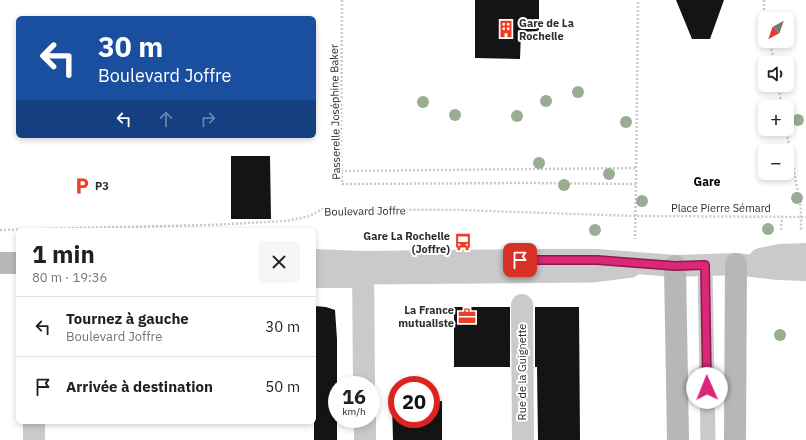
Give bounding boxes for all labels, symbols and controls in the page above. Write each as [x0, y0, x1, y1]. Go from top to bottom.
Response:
north arrow [758, 12, 794, 48]
map controls [758, 12, 794, 180]
place label: Gare de La Rochelle [519, 16, 574, 43]
building icon: Gare de La Rochelle [496, 19, 516, 39]
text: 30 m [98, 28, 163, 65]
icon: left [32, 32, 84, 84]
street label: Passerelle Joséphine Baker [327, 44, 343, 180]
button: sound [758, 56, 794, 92]
text: Boulevard Joffre [98, 64, 231, 87]
button: + [758, 100, 794, 136]
icon: left [113, 108, 135, 130]
icon: ahead [155, 108, 177, 130]
icon: right [197, 108, 219, 130]
button: − [758, 144, 794, 180]
district label: Gare [694, 174, 721, 189]
parking icon: P3 [72, 176, 92, 196]
place label: P3 [95, 179, 109, 193]
street label: Place Pierre Sémard [671, 201, 771, 215]
street label: Boulevard Joffre [324, 203, 406, 219]
place label: Gare La Rochelle (Joffre) [363, 229, 450, 256]
bus stop icon: Gare La Rochelle (Joffre) [453, 232, 473, 252]
text: 1 min [32, 238, 95, 270]
button: close [258, 241, 300, 283]
pin [503, 243, 537, 277]
icon: arrive [509, 249, 531, 271]
text: 80 m · 19:36 [32, 269, 107, 286]
place label: La France mutualiste [398, 303, 454, 330]
office icon: La France mutualiste [457, 306, 477, 326]
text: Tournez à gauche [66, 309, 189, 328]
icon: left [32, 316, 54, 338]
text: 30 m [265, 317, 300, 336]
street label: Rue de la Guignette [515, 324, 529, 420]
text: Boulevard Joffre [66, 328, 162, 345]
position arrow [686, 367, 728, 409]
icon: arrive [32, 376, 54, 398]
speed limit sign: 20 [388, 376, 440, 428]
text: Arrivée à destination [66, 377, 213, 396]
text: 50 m [265, 377, 300, 396]
text: 16 [342, 383, 366, 410]
text: km/h [342, 405, 366, 418]

